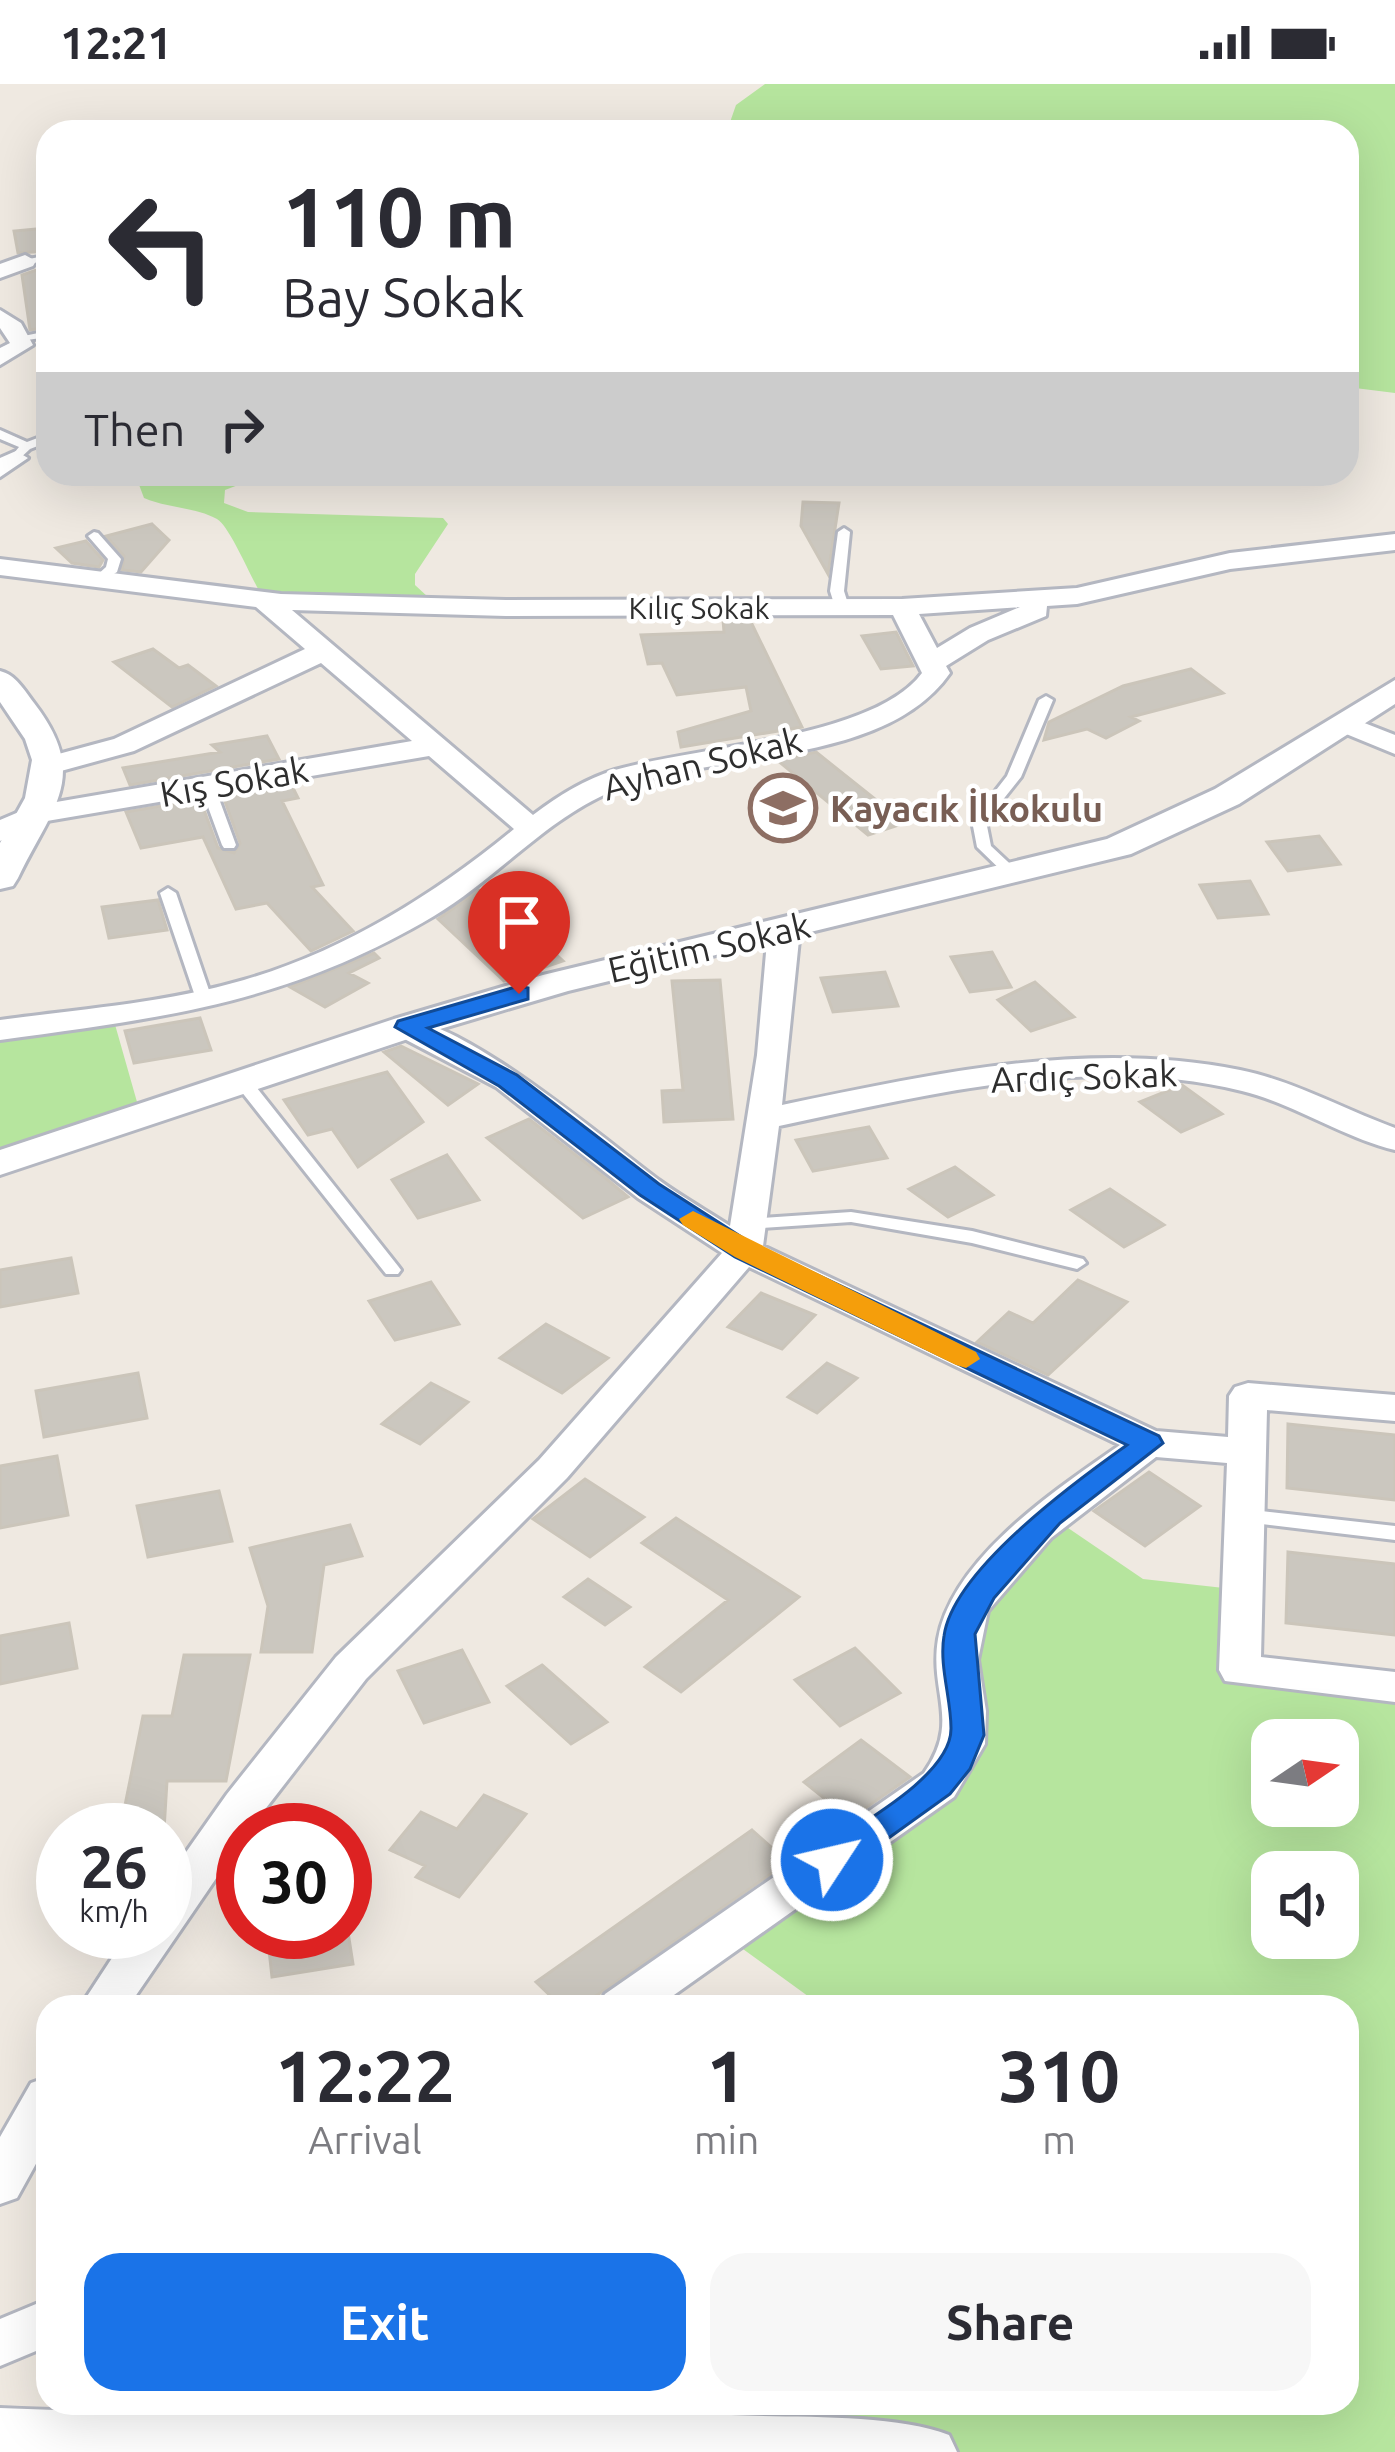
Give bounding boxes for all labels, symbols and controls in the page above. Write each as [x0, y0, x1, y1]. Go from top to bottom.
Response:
text: 12:21 [60, 17, 173, 68]
icon: left [84, 168, 240, 324]
text: 110 m [282, 169, 516, 263]
text: Bay Sokak [282, 267, 525, 327]
icon: right [209, 396, 275, 462]
text: Then [84, 404, 185, 455]
street label: Kılıç Sokak [628, 591, 770, 625]
street label: Ayhan Sokak [598, 719, 806, 807]
street label: Kış Sokak [157, 748, 311, 814]
school or university icon: Kayacık İlkokulu [748, 773, 818, 843]
place label: Kayacık İlkokulu [830, 788, 1103, 829]
pin [468, 871, 570, 994]
icon: arrive [486, 889, 552, 955]
street label: Eğitim Sokak [604, 904, 814, 990]
street label: Ardıç Sokak [990, 1052, 1178, 1100]
north arrow [1251, 1719, 1359, 1827]
map controls [1251, 1719, 1359, 1959]
position arrow [769, 1797, 895, 1923]
speed limit sign: 30 [216, 1803, 372, 1959]
text: 26 [80, 1832, 148, 1899]
button: sound [1251, 1851, 1359, 1959]
text: km/h [79, 1894, 149, 1928]
text: 12:22 [275, 2035, 455, 2116]
text: 1 [706, 2035, 747, 2116]
text: 310 [998, 2035, 1120, 2116]
text: Arrival [308, 2118, 422, 2161]
text: min [694, 2118, 759, 2161]
text: m [1042, 2118, 1076, 2161]
button: Exit [84, 2253, 686, 2391]
button: Share [710, 2253, 1311, 2391]

